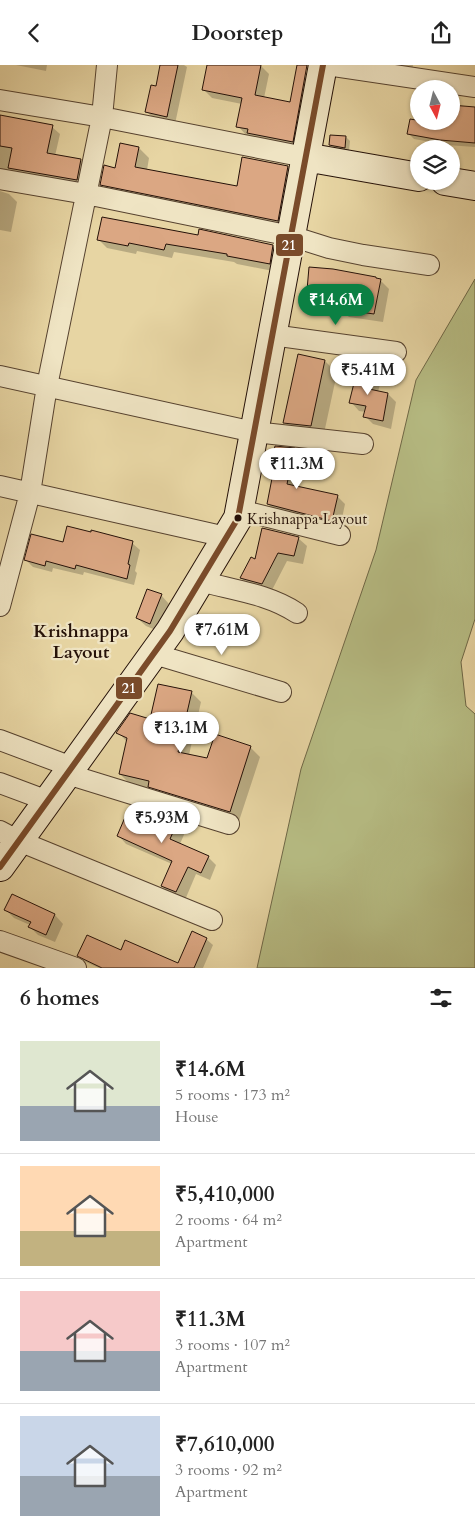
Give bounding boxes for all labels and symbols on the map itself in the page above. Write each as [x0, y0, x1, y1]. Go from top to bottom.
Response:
north arrow [410, 80, 460, 130]
line badge: 21 [275, 233, 304, 257]
text: 21 [282, 236, 296, 255]
pin: ₹14.6M [295, 283, 377, 326]
pin: ₹5.41M [327, 353, 409, 396]
pin: ₹11.3M [256, 447, 338, 490]
place label: Krishnappa Layout [247, 509, 367, 529]
marker: Krishnappa Layout [233, 513, 243, 523]
pin: ₹7.61M [181, 613, 263, 656]
district label: Krishnappa Layout [33, 619, 129, 665]
line badge: 21 [115, 676, 143, 700]
text: 21 [122, 679, 136, 698]
pin: ₹13.1M [140, 711, 222, 754]
pin: ₹5.93M [121, 801, 203, 844]

